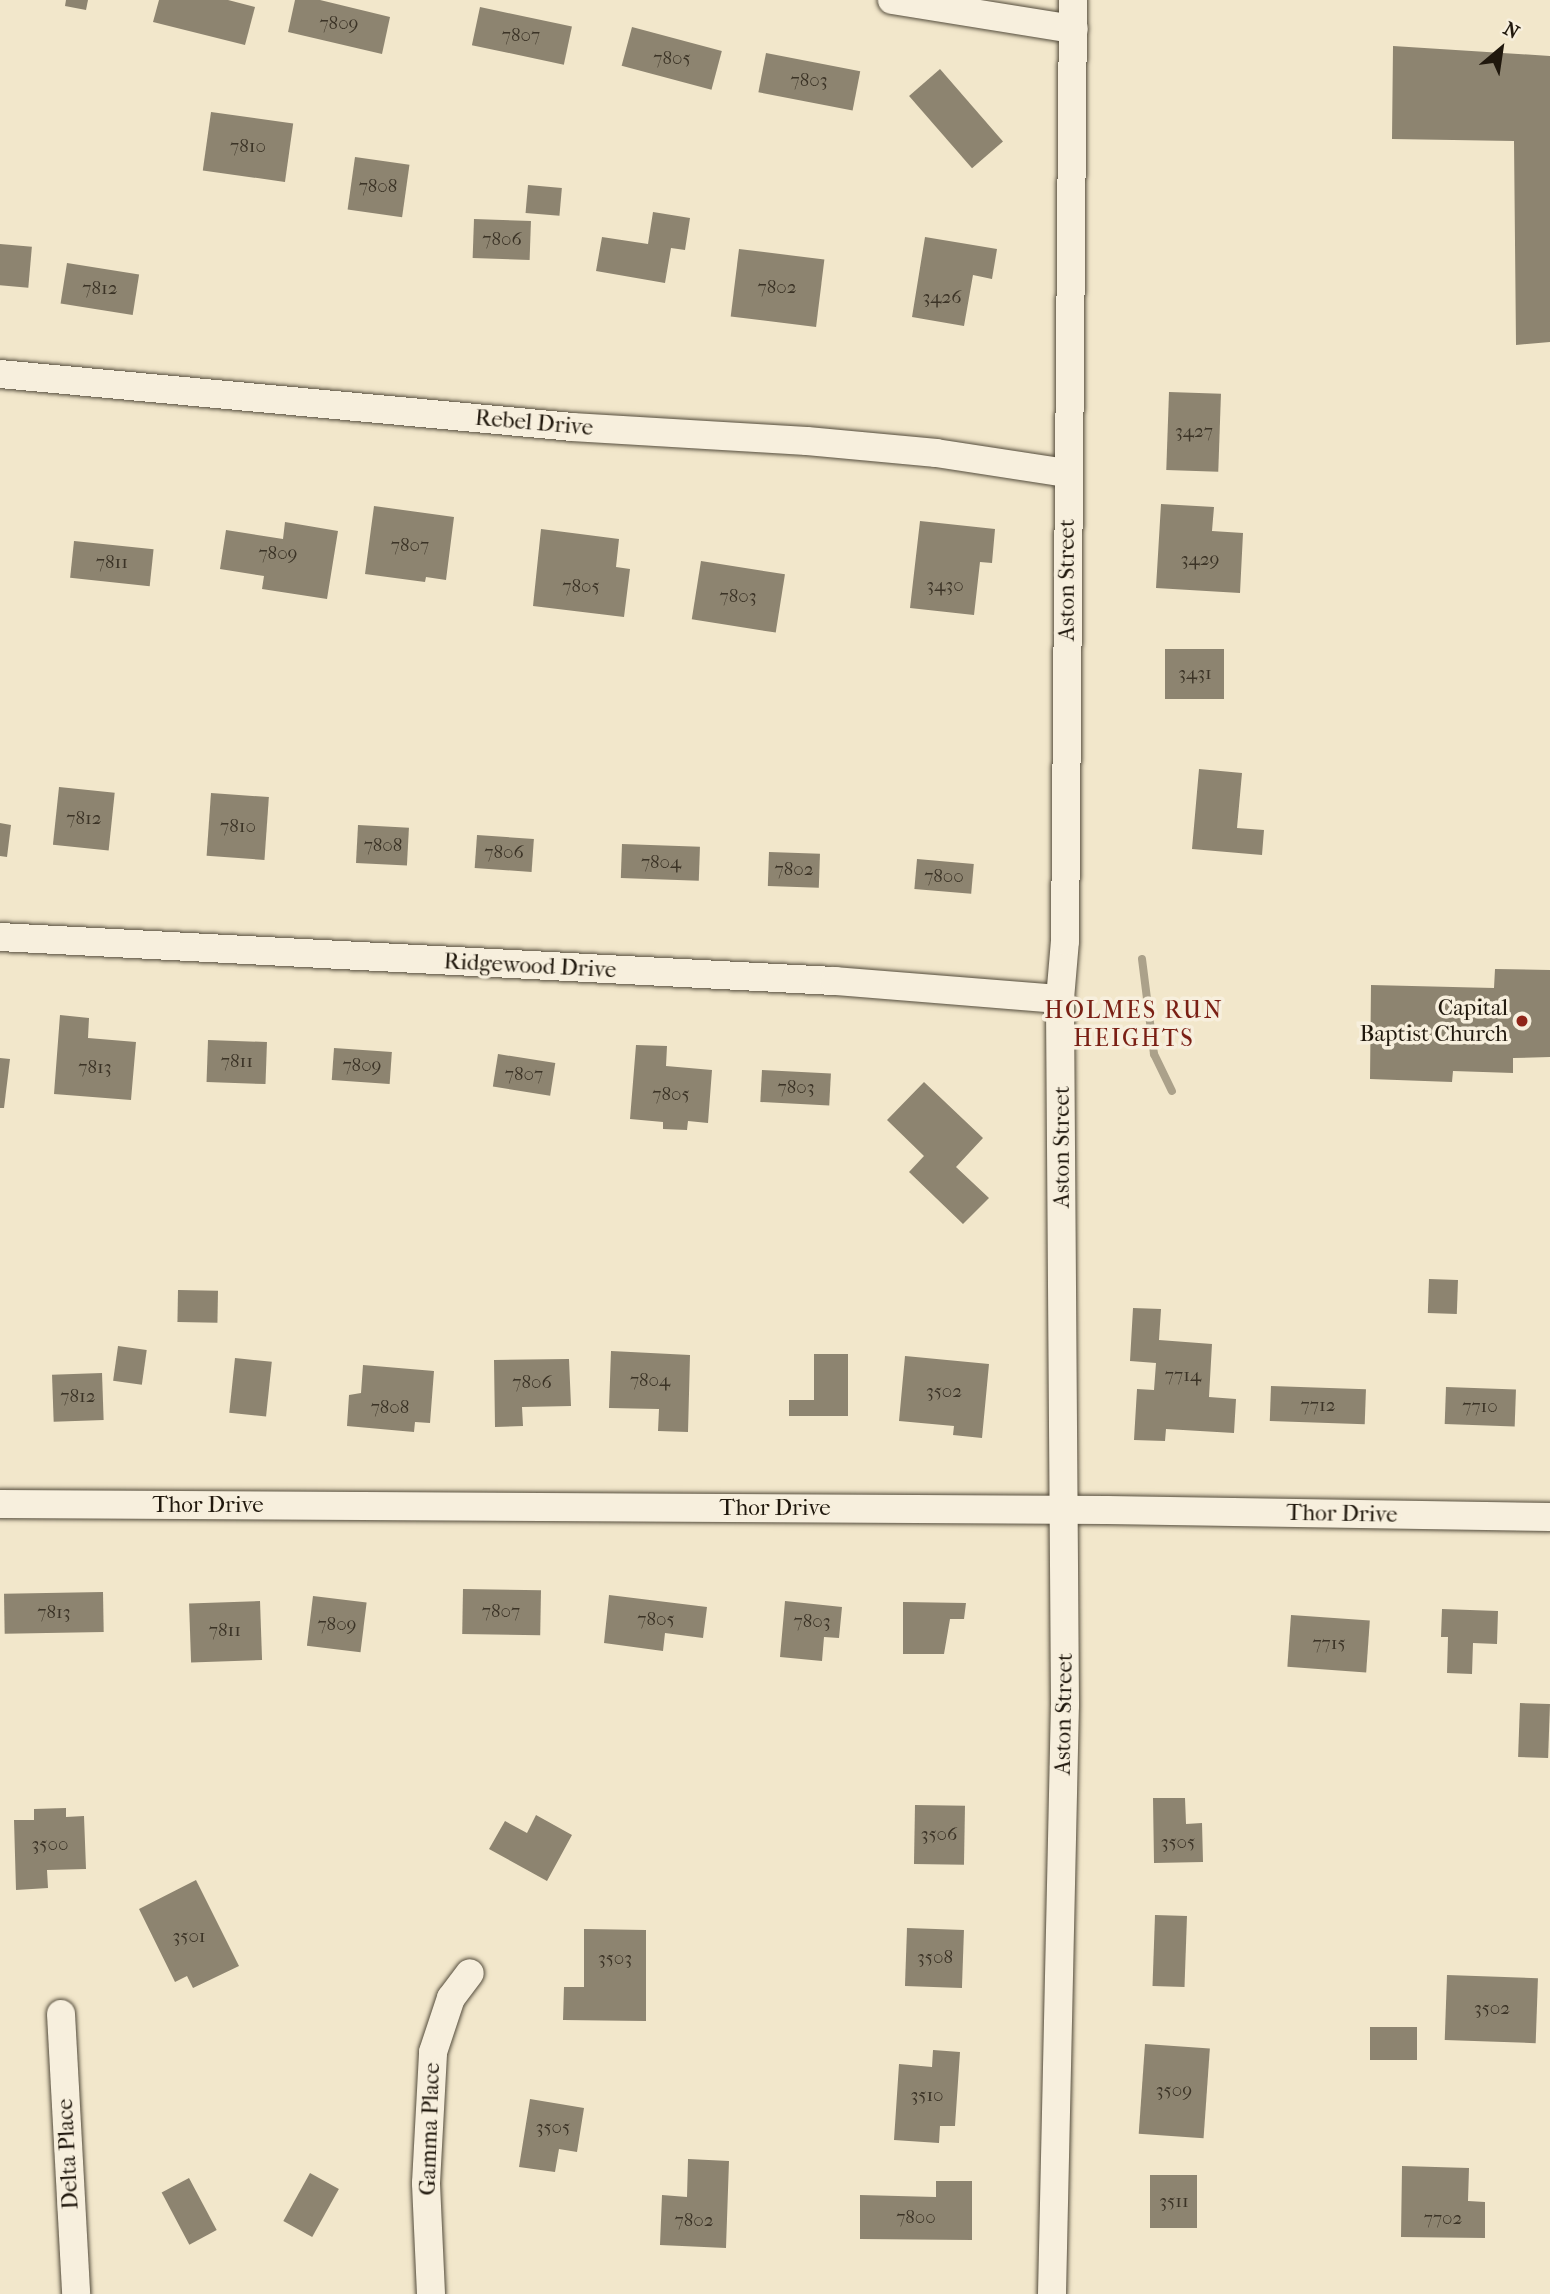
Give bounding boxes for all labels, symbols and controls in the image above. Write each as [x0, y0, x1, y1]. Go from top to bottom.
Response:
house number: 7809 [319, 13, 359, 35]
north arrow [1466, 14, 1536, 84]
text: N [1500, 18, 1523, 44]
house number: 7807 [502, 25, 540, 47]
house number: 7805 [653, 48, 691, 70]
house number: 7803 [791, 70, 827, 92]
house number: 7810 [230, 136, 266, 158]
house number: 7808 [359, 176, 397, 198]
house number: 7806 [482, 229, 522, 251]
house number: 7802 [758, 277, 796, 299]
house number: 7812 [82, 278, 118, 300]
house number: 3426 [922, 287, 962, 309]
street label: Rebel Drive [474, 404, 594, 442]
house number: 3427 [1175, 421, 1213, 443]
street label: Aston Street [1053, 519, 1081, 641]
house number: 7807 [391, 535, 429, 557]
house number: 7809 [258, 543, 298, 565]
house number: 3429 [1181, 549, 1219, 571]
house number: 7811 [96, 552, 128, 574]
house number: 3430 [926, 575, 964, 597]
house number: 7805 [562, 576, 600, 598]
house number: 7803 [720, 586, 756, 608]
house number: 3431 [1178, 663, 1212, 685]
house number: 7812 [66, 808, 102, 830]
house number: 7810 [220, 816, 256, 838]
house number: 7808 [364, 835, 402, 857]
house number: 7806 [484, 842, 524, 864]
house number: 7804 [641, 852, 681, 874]
house number: 7802 [775, 859, 813, 881]
house number: 7800 [924, 866, 964, 888]
street label: Ridgewood Drive [443, 948, 617, 984]
place label: Capital Baptist Church [1360, 994, 1508, 1048]
district label: HOLMES RUN HEIGHTS [1046, 997, 1222, 1053]
marker: Capital Baptist Church [1514, 1013, 1530, 1029]
house number: 7811 [221, 1051, 253, 1073]
house number: 7809 [342, 1055, 382, 1077]
house number: 7813 [78, 1057, 112, 1079]
house number: 7807 [505, 1064, 543, 1086]
house number: 7803 [778, 1077, 814, 1099]
house number: 7805 [652, 1084, 690, 1106]
street label: Aston Street [1048, 1086, 1076, 1208]
house number: 7714 [1165, 1365, 1201, 1387]
house number: 7804 [630, 1370, 670, 1392]
house number: 7806 [512, 1372, 552, 1394]
house number: 3502 [926, 1381, 962, 1403]
house number: 7812 [60, 1386, 96, 1408]
house number: 7712 [1301, 1395, 1335, 1417]
house number: 7710 [1462, 1396, 1498, 1418]
house number: 7808 [371, 1397, 409, 1419]
street label: Thor Drive [152, 1491, 264, 1519]
street label: Thor Drive [719, 1494, 831, 1522]
street label: Thor Drive [1286, 1499, 1398, 1529]
house number: 7807 [482, 1601, 520, 1623]
house number: 7813 [37, 1602, 71, 1624]
house number: 7805 [637, 1609, 675, 1631]
house number: 7803 [794, 1611, 830, 1633]
house number: 7809 [317, 1614, 357, 1636]
house number: 7811 [209, 1620, 241, 1642]
house number: 7715 [1312, 1633, 1346, 1655]
street label: Aston Street [1049, 1653, 1079, 1775]
house number: 3506 [921, 1824, 957, 1846]
house number: 3505 [1161, 1832, 1195, 1854]
house number: 3500 [32, 1834, 68, 1856]
house number: 3501 [172, 1926, 206, 1948]
house number: 3508 [917, 1947, 953, 1969]
house number: 3503 [598, 1948, 632, 1970]
house number: 3502 [1474, 1998, 1510, 2020]
street label: Gamma Place [414, 2062, 446, 2196]
house number: 3509 [1156, 2080, 1192, 2102]
house number: 3510 [910, 2085, 944, 2107]
street label: Delta Place [51, 2098, 85, 2210]
house number: 3505 [536, 2117, 570, 2139]
house number: 3511 [1159, 2191, 1189, 2213]
house number: 7800 [896, 2207, 936, 2229]
house number: 7702 [1424, 2208, 1462, 2230]
house number: 7802 [675, 2210, 713, 2232]

